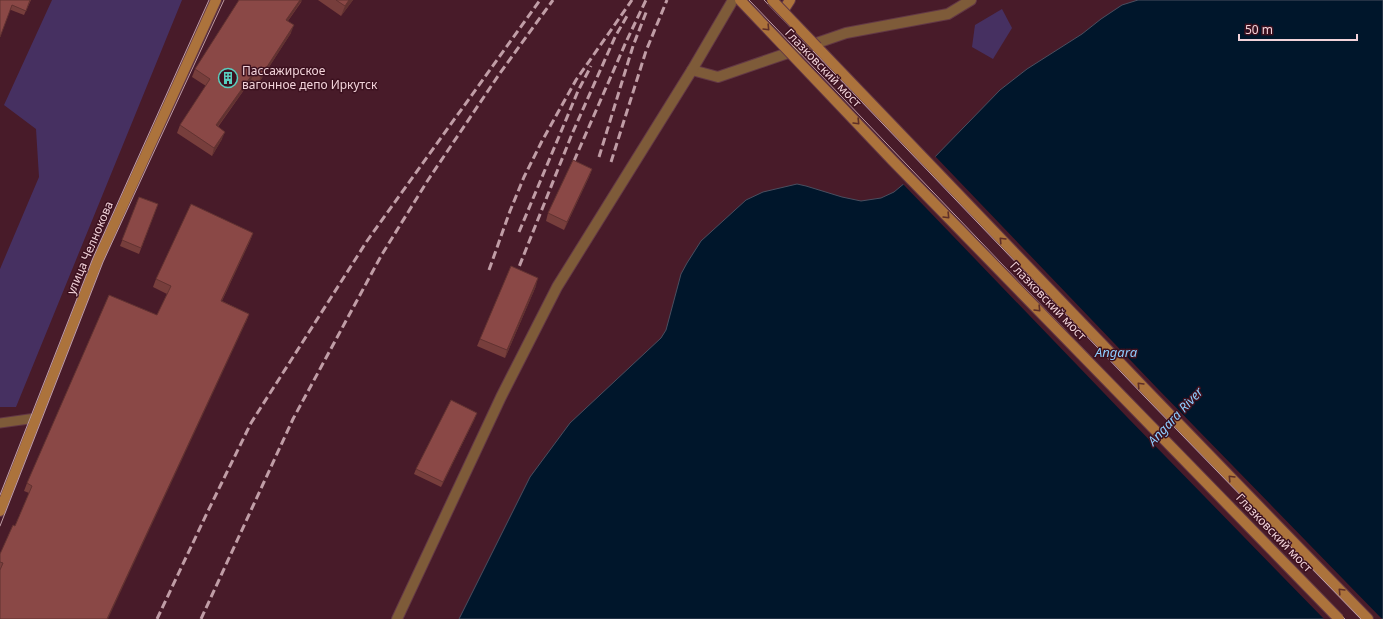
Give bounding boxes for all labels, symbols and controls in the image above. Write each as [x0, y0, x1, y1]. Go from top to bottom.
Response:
scale bar [1239, 16, 1357, 42]
text: 50 m [1245, 21, 1273, 38]
one-way arrow [762, 23, 770, 31]
street label: Глазковский мост [781, 25, 866, 111]
place label: Пассажирское вагонное депо Иркутск [242, 62, 378, 93]
building icon: Пассажирское вагонное депо Иркутск [217, 67, 239, 89]
one-way arrow [852, 117, 859, 125]
street label: улица Челнокова [62, 198, 117, 297]
one-way arrow [942, 211, 950, 219]
one-way arrow [999, 237, 1007, 245]
street label: Глазковский мост [1006, 258, 1091, 344]
one-way arrow [1033, 304, 1040, 312]
water label: Angara [1094, 343, 1138, 361]
one-way arrow [1138, 382, 1145, 389]
water label: Angara River [1143, 382, 1207, 450]
one-way arrow [1228, 475, 1236, 483]
street label: Глазковский мост [1232, 490, 1317, 576]
one-way arrow [1338, 588, 1346, 596]

